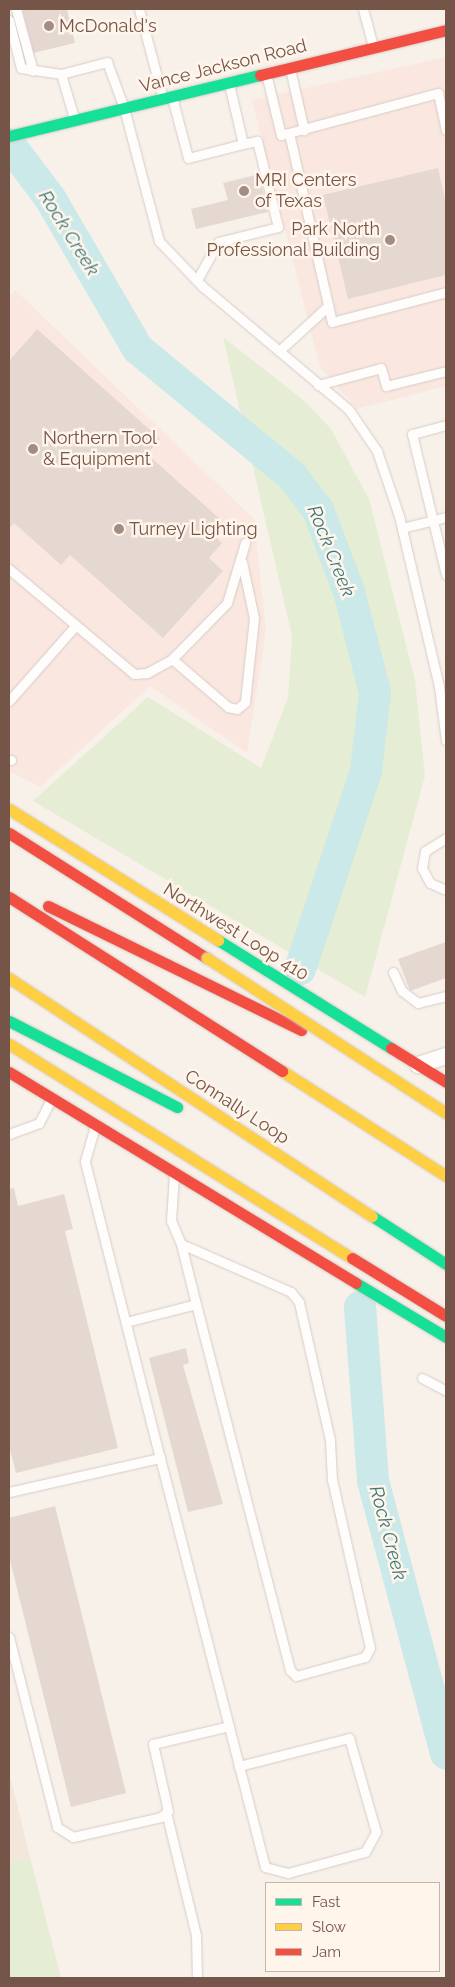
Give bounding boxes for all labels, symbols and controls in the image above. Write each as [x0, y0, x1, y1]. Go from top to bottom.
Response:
place label: McDonald's [59, 15, 157, 37]
marker: McDonald's [43, 20, 55, 32]
street label: Vance Jackson Road [137, 35, 309, 97]
place label: MRI Centers of Texas [255, 170, 356, 212]
marker: MRI Centers of Texas [237, 184, 251, 198]
water label: Rock Creek [34, 186, 104, 280]
place label: Park North Professional Building [206, 219, 380, 262]
marker: Park North Professional Building [384, 234, 396, 246]
place label: Northern Tool & Equipment [43, 428, 158, 470]
marker: Northern Tool & Equipment [27, 443, 39, 455]
water label: Rock Creek [302, 502, 360, 600]
place label: Turney Lighting [129, 518, 258, 540]
marker: Turney Lighting [113, 523, 125, 535]
street label: Northwest Loop 410 [159, 879, 313, 985]
street label: Connally Loop [181, 1065, 293, 1149]
water label: Rock Creek [364, 1483, 412, 1583]
legend [265, 1882, 440, 1972]
text: Fast [312, 1893, 340, 1911]
text: Slow [312, 1918, 346, 1936]
text: Jam [312, 1943, 341, 1961]

